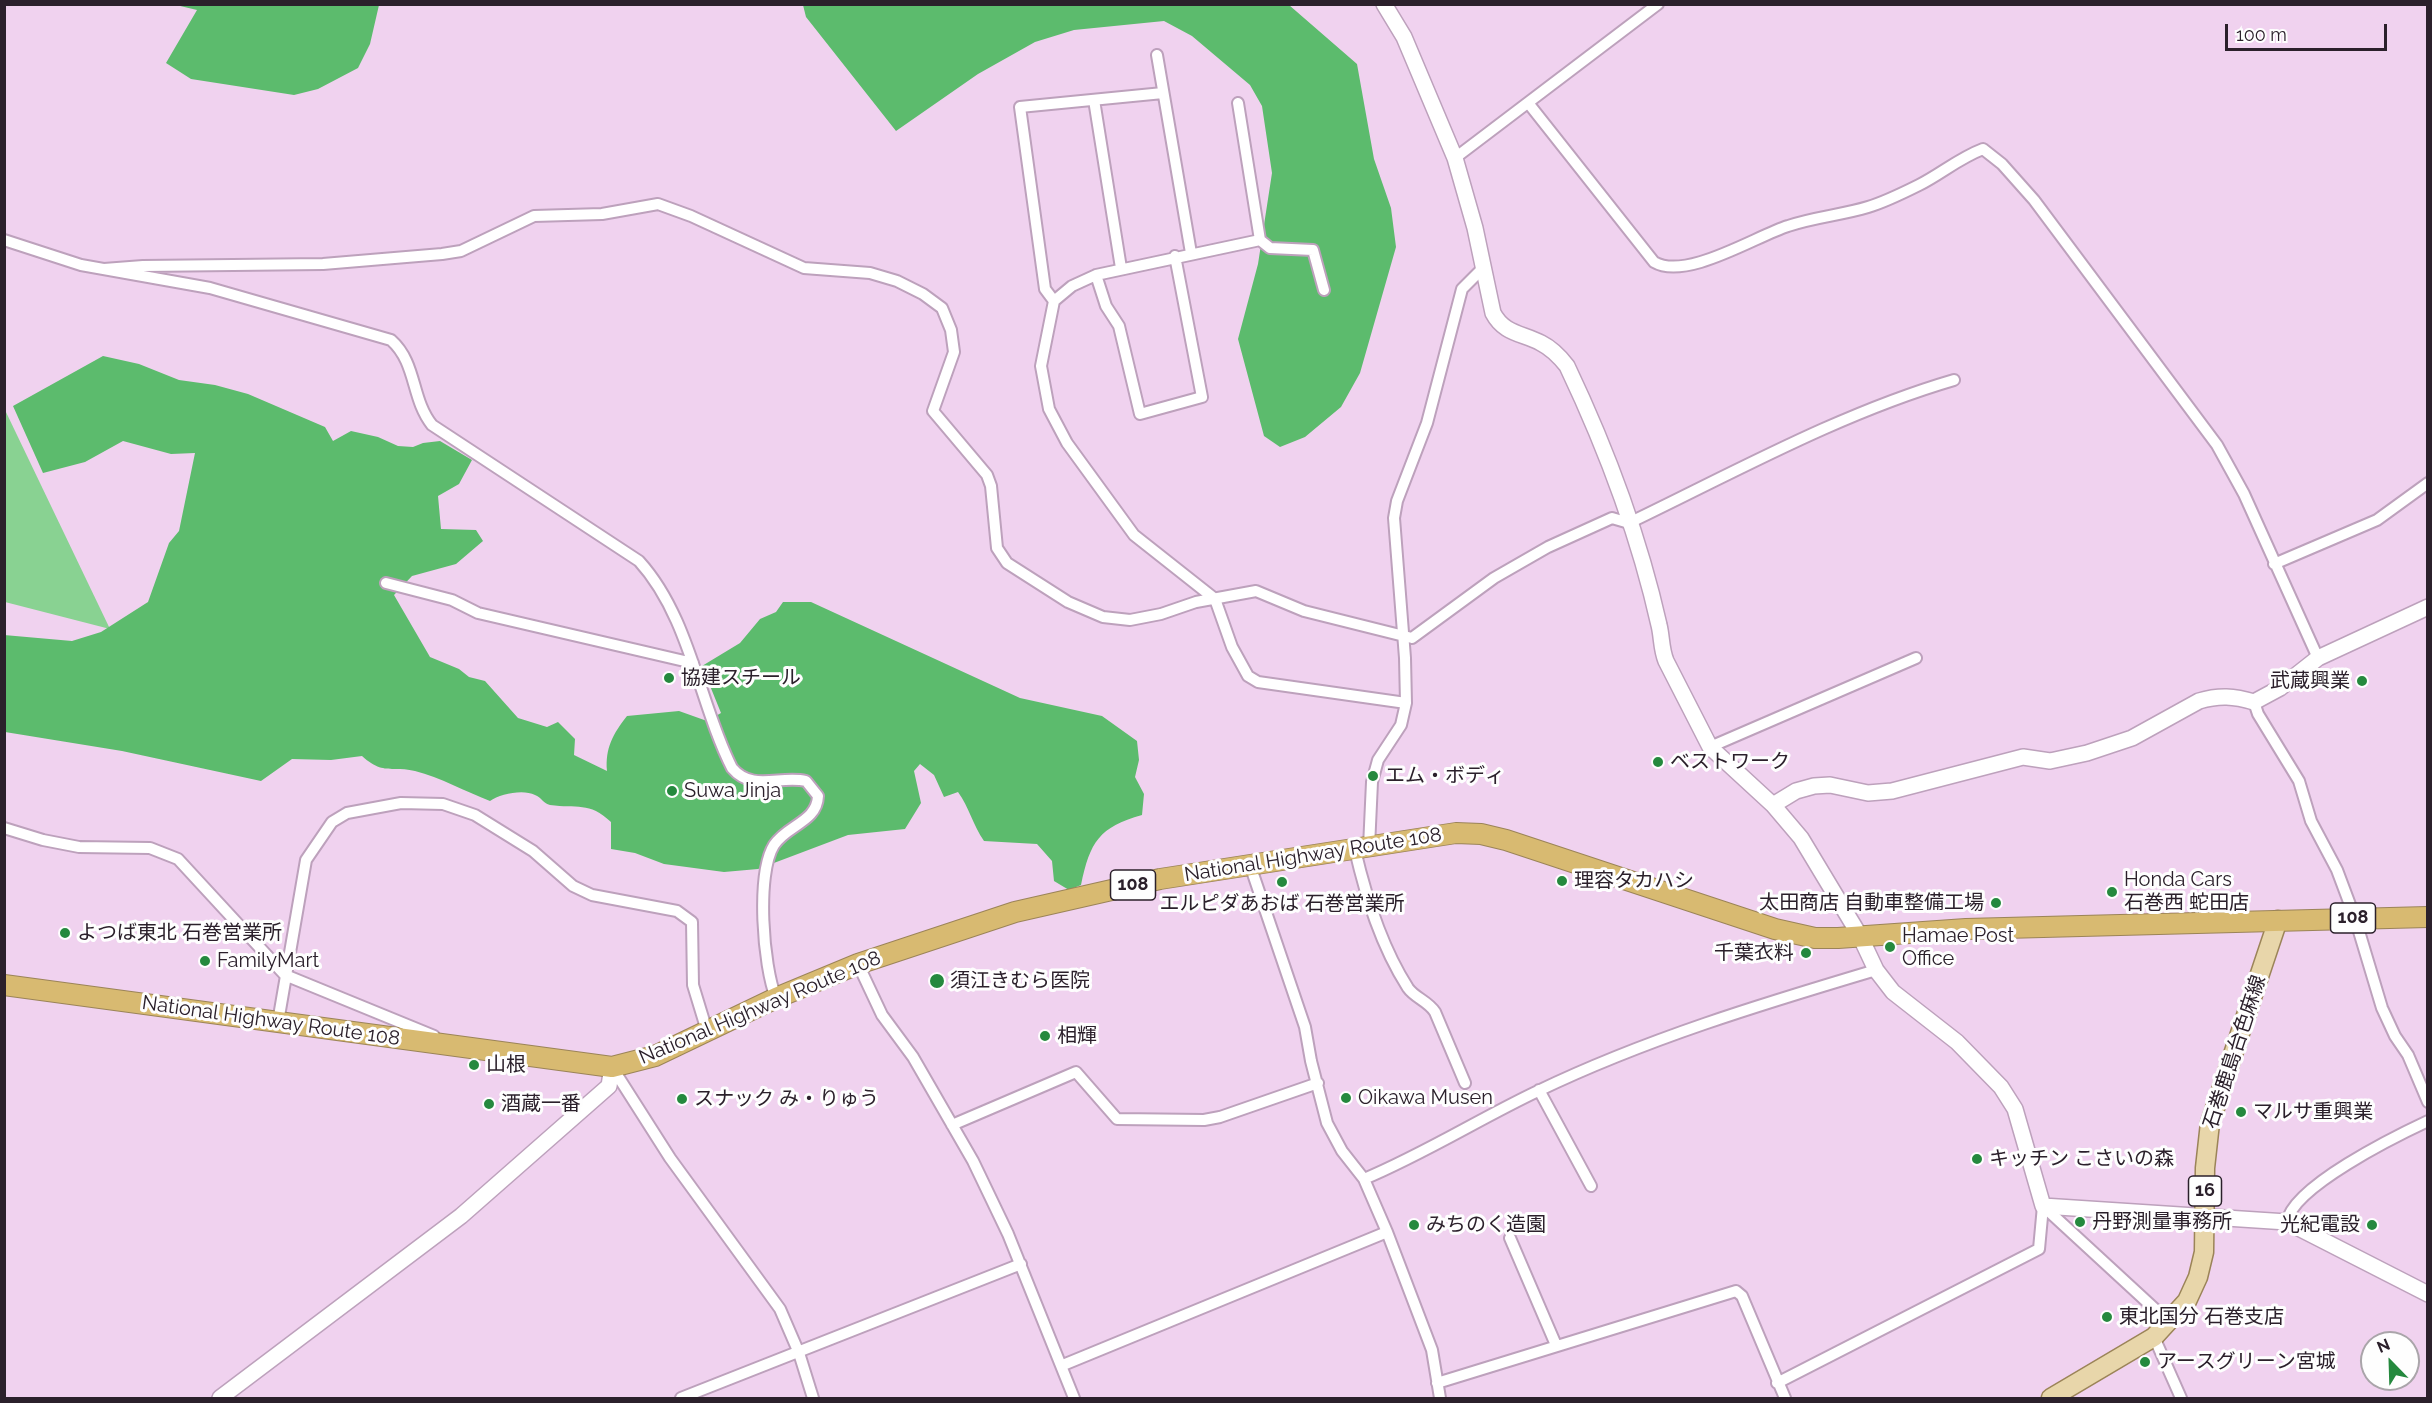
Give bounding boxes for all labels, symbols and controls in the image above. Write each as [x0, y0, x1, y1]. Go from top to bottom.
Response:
scale bar [2228, 12, 2390, 50]
text: 100 m [2236, 24, 2287, 45]
place label: 協建スチール [681, 666, 801, 690]
place label: 武蔵興業 [2270, 669, 2350, 693]
marker: 協建スチール [662, 671, 676, 685]
marker: 武蔵興業 [2355, 674, 2369, 688]
place label: ベストワーク [1670, 750, 1790, 774]
marker: ベストワーク [1651, 755, 1665, 769]
place label: エム・ボディ [1385, 764, 1505, 788]
marker: エム・ボディ [1366, 769, 1380, 783]
place label: Suwa Jinja [684, 779, 781, 803]
marker: Suwa Jinja [665, 784, 679, 798]
street label: National Highway Route 108 [1183, 823, 1443, 887]
place label: Honda Cars 石巻西 蛇田店 [2124, 868, 2249, 915]
place label: 理容タカハシ [1574, 869, 1694, 893]
road number: 108 [1110, 870, 1156, 900]
marker: 理容タカハシ [1555, 874, 1569, 888]
marker: エルピダあおば 石巻営業所 [1275, 875, 1289, 889]
marker: Honda Cars 石巻西 蛇田店 [2105, 885, 2119, 899]
place label: 太田商店 自動車整備工場 [1759, 891, 1984, 915]
place label: エルピダあおば 石巻営業所 [1159, 892, 1405, 916]
marker: 太田商店 自動車整備工場 [1989, 896, 2003, 910]
road number: 108 [2330, 903, 2376, 933]
place label: よつば東北 石巻営業所 [77, 921, 282, 945]
place label: Hamae Post Office [1902, 924, 2014, 971]
marker: よつば東北 石巻営業所 [58, 926, 72, 940]
marker: Hamae Post Office [1883, 940, 1897, 954]
place label: 千葉衣料 [1714, 941, 1794, 965]
street label: National Highway Route 108 [636, 946, 884, 1070]
marker: 千葉衣料 [1799, 946, 1813, 960]
place label: FamilyMart [217, 949, 319, 973]
marker: FamilyMart [198, 954, 212, 968]
place label: 須江きむら医院 [950, 969, 1090, 993]
marker: 須江きむら医院 [928, 972, 946, 990]
street label: 石巻鹿島台色麻線 [2199, 972, 2271, 1132]
street label: National Highway Route 108 [141, 991, 401, 1051]
place label: 相輝 [1057, 1024, 1097, 1048]
marker: 相輝 [1038, 1029, 1052, 1043]
place label: 山根 [486, 1053, 526, 1077]
marker: 山根 [467, 1058, 481, 1072]
place label: Oikawa Musen [1358, 1086, 1493, 1110]
place label: スナック み・りゅう [694, 1087, 879, 1111]
marker: Oikawa Musen [1339, 1091, 1353, 1105]
place label: 酒蔵一番 [501, 1092, 581, 1116]
marker: スナック み・りゅう [675, 1092, 689, 1106]
marker: 酒蔵一番 [482, 1097, 496, 1111]
place label: マルサ重興業 [2253, 1100, 2373, 1124]
marker: マルサ重興業 [2234, 1105, 2248, 1119]
place label: キッチン こさいの森 [1989, 1147, 2174, 1171]
marker: キッチン こさいの森 [1970, 1152, 1984, 1166]
road number: 16 [2188, 1176, 2222, 1206]
place label: 丹野測量事務所 [2092, 1210, 2232, 1234]
place label: みちのく造園 [1426, 1213, 1546, 1237]
place label: 光紀電設 [2280, 1213, 2360, 1237]
marker: 丹野測量事務所 [2073, 1215, 2087, 1229]
marker: みちのく造園 [1407, 1218, 1421, 1232]
marker: 光紀電設 [2365, 1218, 2379, 1232]
place label: 東北国分 石巻支店 [2119, 1305, 2284, 1329]
marker: 東北国分 石巻支店 [2100, 1310, 2114, 1324]
north arrow [2360, 1331, 2420, 1391]
text: N [2374, 1335, 2393, 1357]
place label: アースグリーン宮城 [2157, 1350, 2336, 1374]
marker: アースグリーン宮城 [2138, 1355, 2152, 1369]

